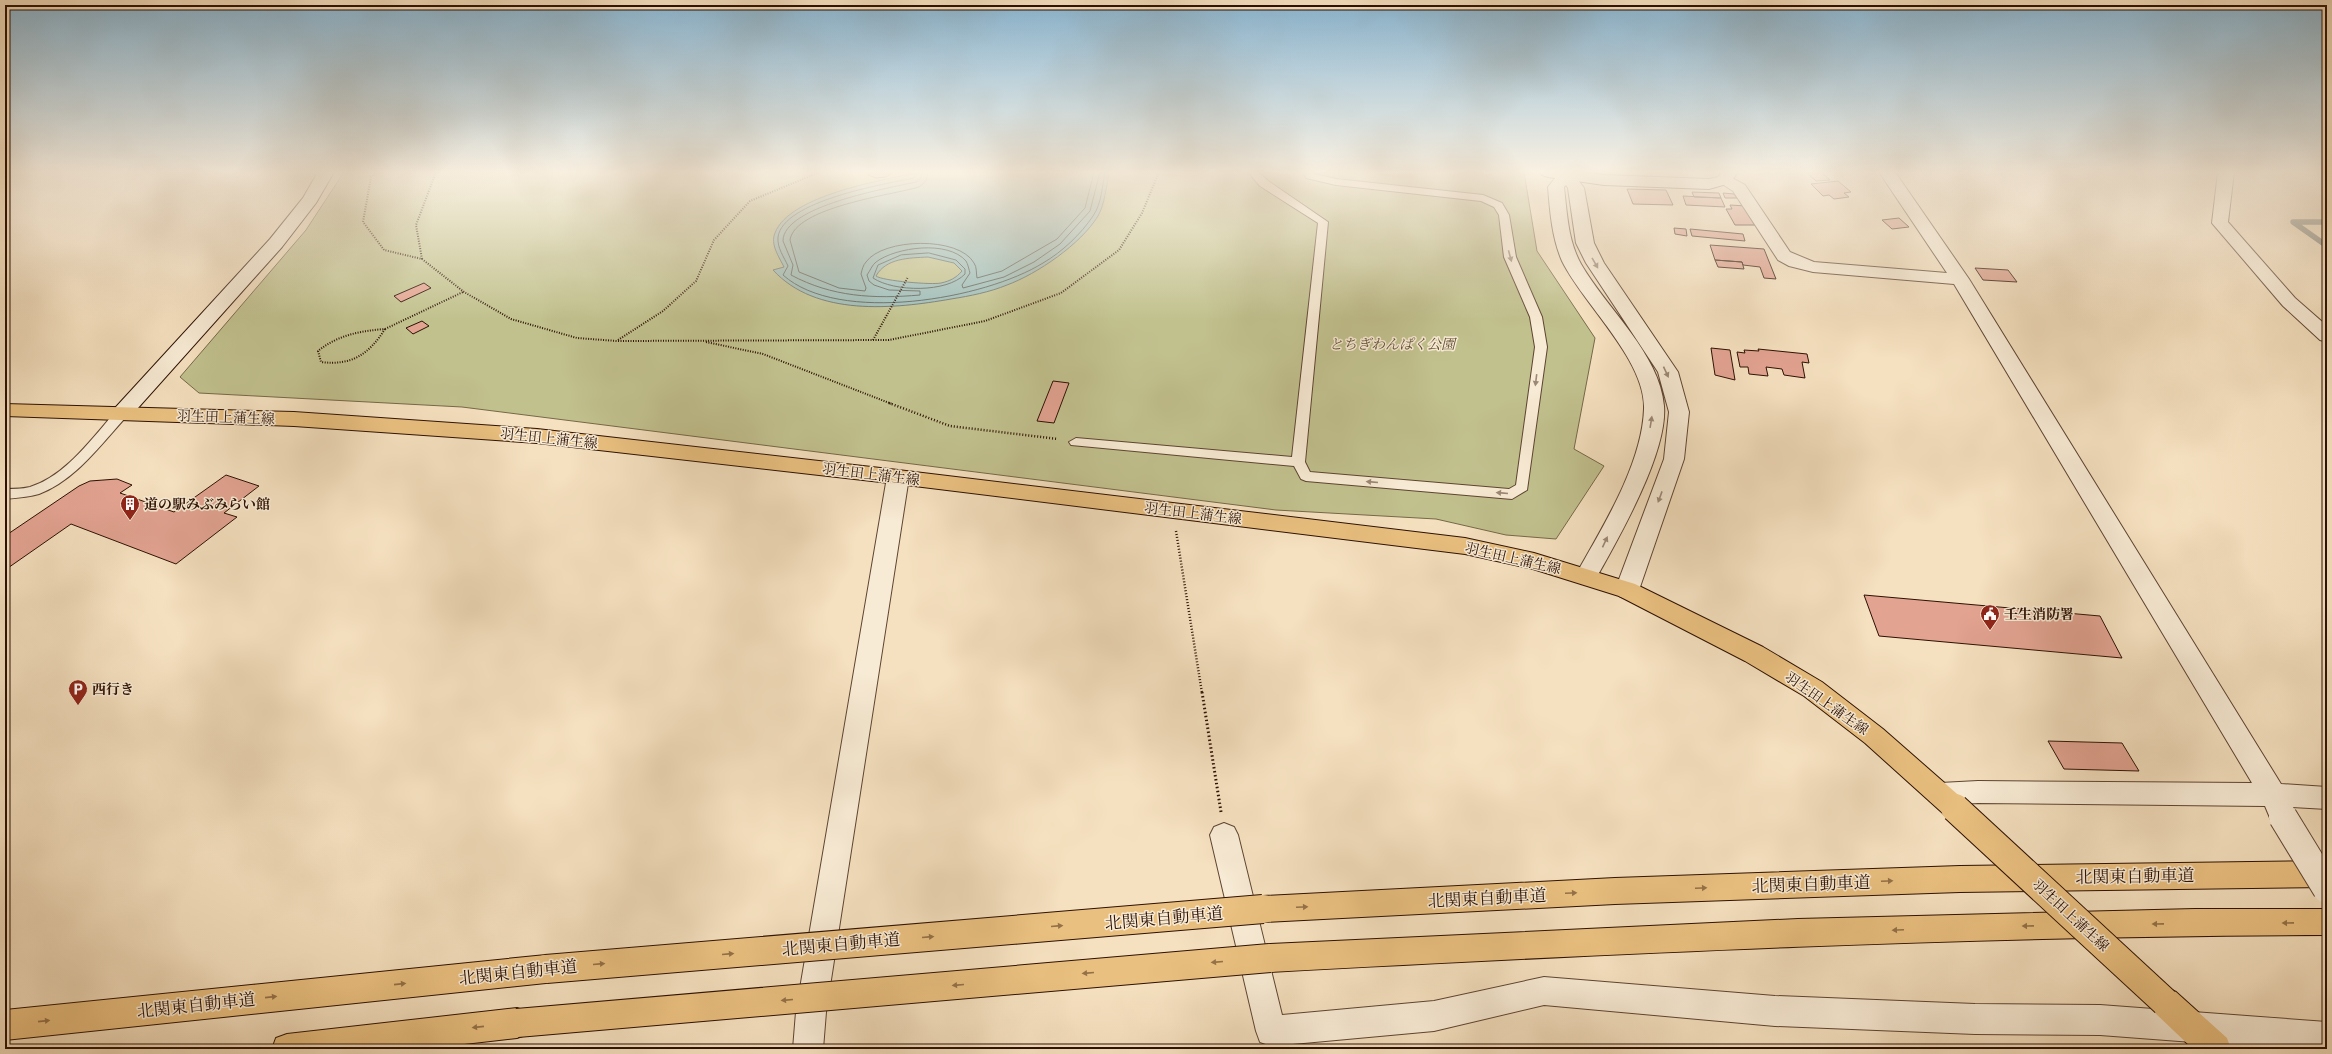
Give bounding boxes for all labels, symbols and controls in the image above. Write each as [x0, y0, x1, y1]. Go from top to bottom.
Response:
one-way arrow [1508, 250, 1514, 262]
one-way arrow [1592, 257, 1599, 269]
park label: とちぎわんぱく公園 [1329, 336, 1457, 356]
one-way arrow [1663, 366, 1669, 377]
one-way arrow [1533, 374, 1540, 386]
street label: 羽生田上蒲生線 [177, 407, 275, 431]
one-way arrow [1648, 416, 1654, 428]
street label: 羽生田上蒲生線 [499, 425, 599, 455]
street label: 羽生田上蒲生線 [821, 460, 921, 492]
one-way arrow [1366, 479, 1378, 485]
one-way arrow [1496, 489, 1508, 496]
one-way arrow [1657, 491, 1663, 503]
building icon: 道の駅みぶみらい館 [119, 493, 141, 521]
place label: 道の駅みぶみらい館 [144, 496, 270, 516]
street label: 羽生田上蒲生線 [1143, 499, 1243, 531]
one-way arrow [1602, 537, 1608, 548]
street label: 羽生田上蒲生線 [1463, 539, 1563, 581]
public building icon: 壬生消防署 [1979, 603, 2001, 631]
place label: 壬生消防署 [2004, 606, 2074, 626]
street label: 羽生田上蒲生線 [1780, 668, 1872, 741]
parking icon: 西行き [67, 678, 89, 706]
place label: 西行き [92, 681, 134, 701]
street label: 北関東自動車道 [2075, 865, 2195, 891]
street label: 北関東自動車道 [1751, 872, 1871, 900]
street label: 羽生田上蒲生線 [2027, 876, 2112, 957]
one-way arrow [1881, 878, 1893, 885]
street label: 北関東自動車道 [1427, 885, 1547, 915]
one-way arrow [1695, 885, 1708, 891]
one-way arrow [1565, 890, 1578, 896]
street label: 北関東自動車道 [1104, 903, 1224, 937]
one-way arrow [1296, 904, 1308, 911]
one-way arrow [2282, 919, 2294, 926]
one-way arrow [2151, 921, 2164, 927]
one-way arrow [1051, 923, 1063, 930]
one-way arrow [2021, 923, 2034, 929]
one-way arrow [1892, 926, 1904, 933]
street label: 北関東自動車道 [781, 929, 901, 963]
one-way arrow [922, 934, 934, 941]
one-way arrow [722, 950, 734, 957]
street label: 北関東自動車道 [458, 956, 579, 992]
one-way arrow [1211, 959, 1223, 966]
one-way arrow [593, 961, 605, 968]
one-way arrow [1082, 970, 1094, 977]
one-way arrow [394, 981, 406, 987]
one-way arrow [952, 981, 964, 988]
street label: 北関東自動車道 [136, 989, 257, 1025]
one-way arrow [265, 994, 277, 1001]
one-way arrow [781, 996, 793, 1003]
one-way arrow [38, 1018, 50, 1024]
one-way arrow [472, 1024, 484, 1031]

